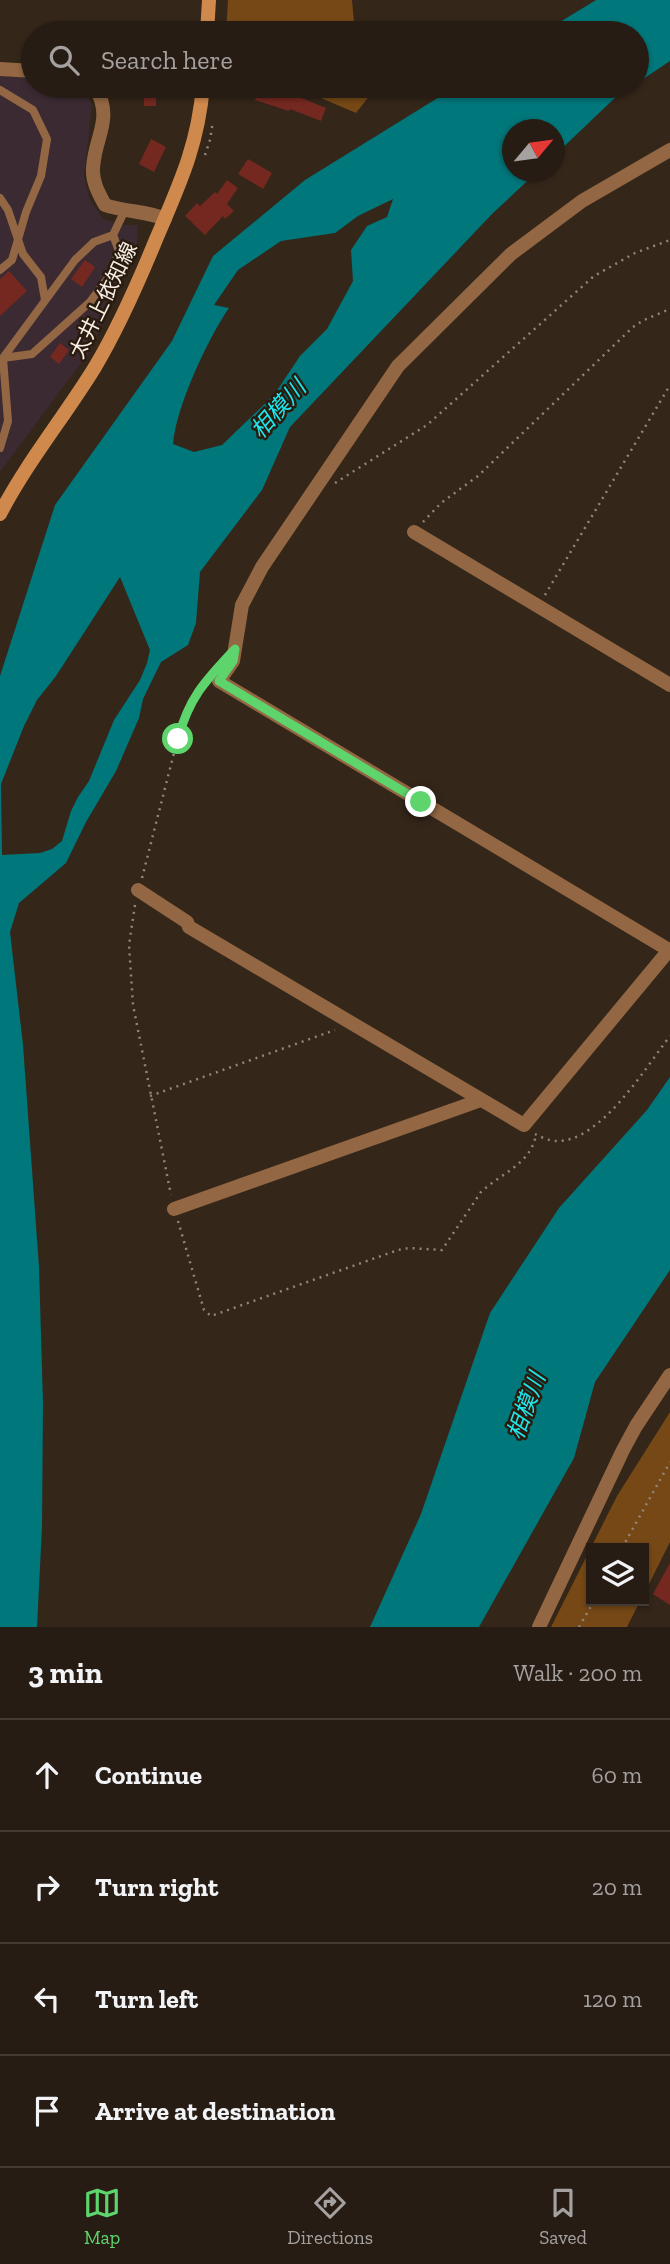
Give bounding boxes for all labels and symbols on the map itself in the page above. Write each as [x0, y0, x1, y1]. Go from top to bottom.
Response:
north arrow [502, 119, 565, 182]
street label: 太井上依知線 [64, 238, 142, 362]
water label: 相模川 [245, 372, 313, 444]
route start [162, 723, 193, 754]
route end [405, 786, 436, 817]
water label: 相模川 [501, 1366, 552, 1443]

